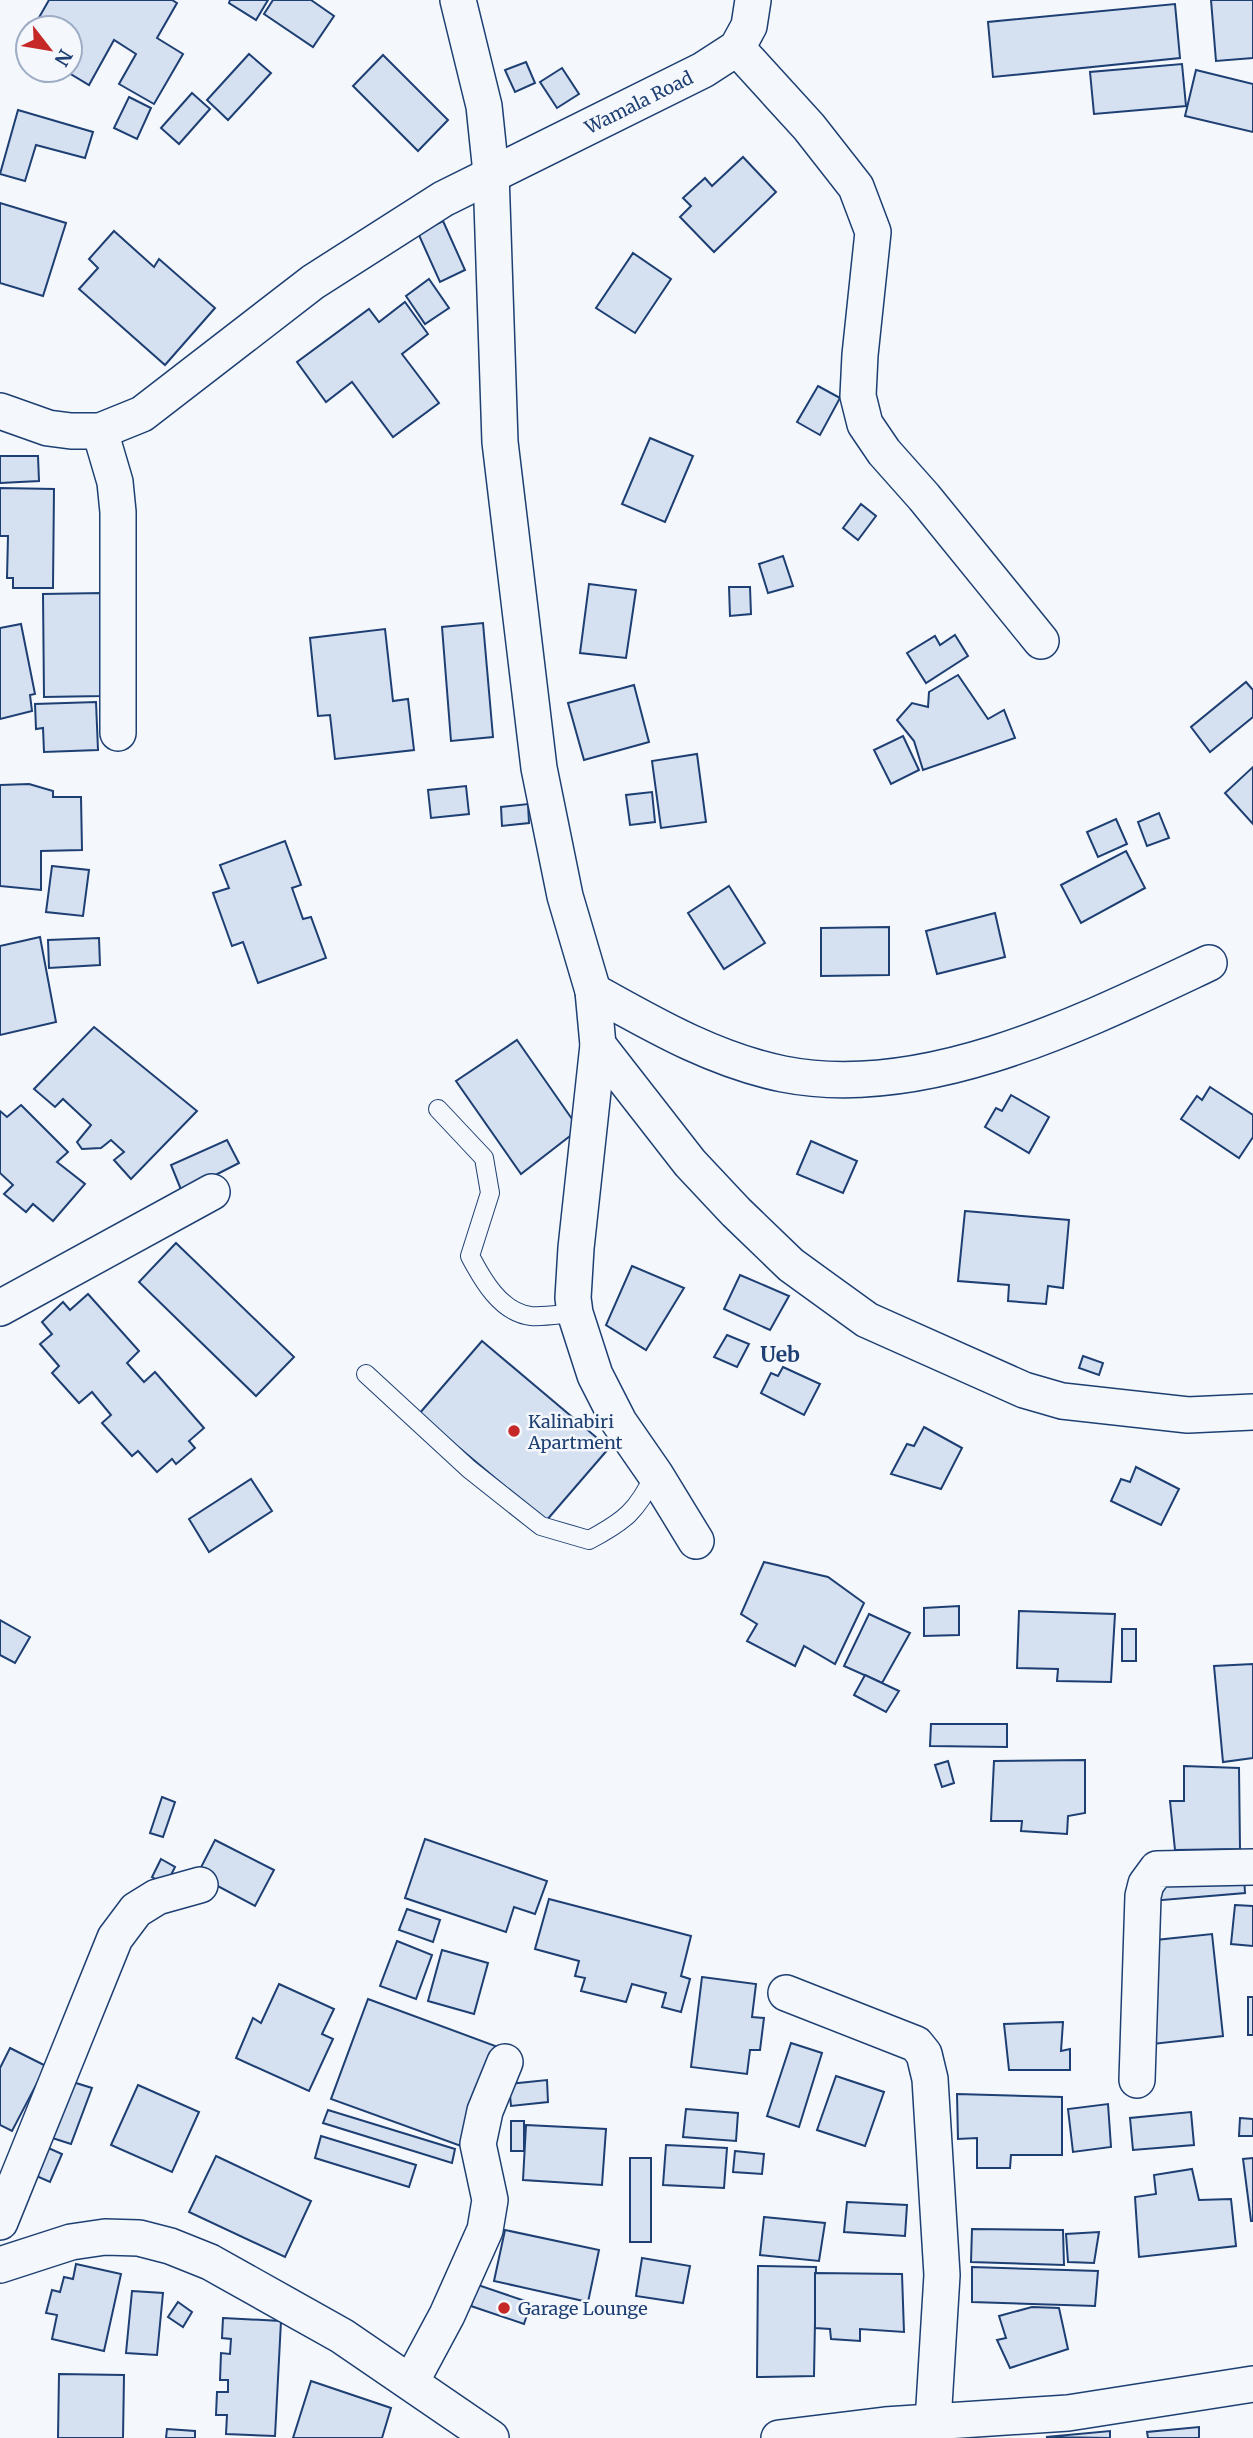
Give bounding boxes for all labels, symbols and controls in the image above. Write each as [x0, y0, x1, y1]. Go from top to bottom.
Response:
north arrow [14, 14, 84, 84]
text: N [49, 45, 78, 70]
street label: Wamala Road [580, 65, 697, 139]
district label: Ueb [760, 1341, 800, 1368]
place label: Kalinabiri Apartment [527, 1410, 623, 1454]
marker: Kalinabiri Apartment [506, 1423, 522, 1439]
place label: Garage Lounge [518, 2297, 648, 2320]
marker: Garage Lounge [496, 2300, 512, 2316]

